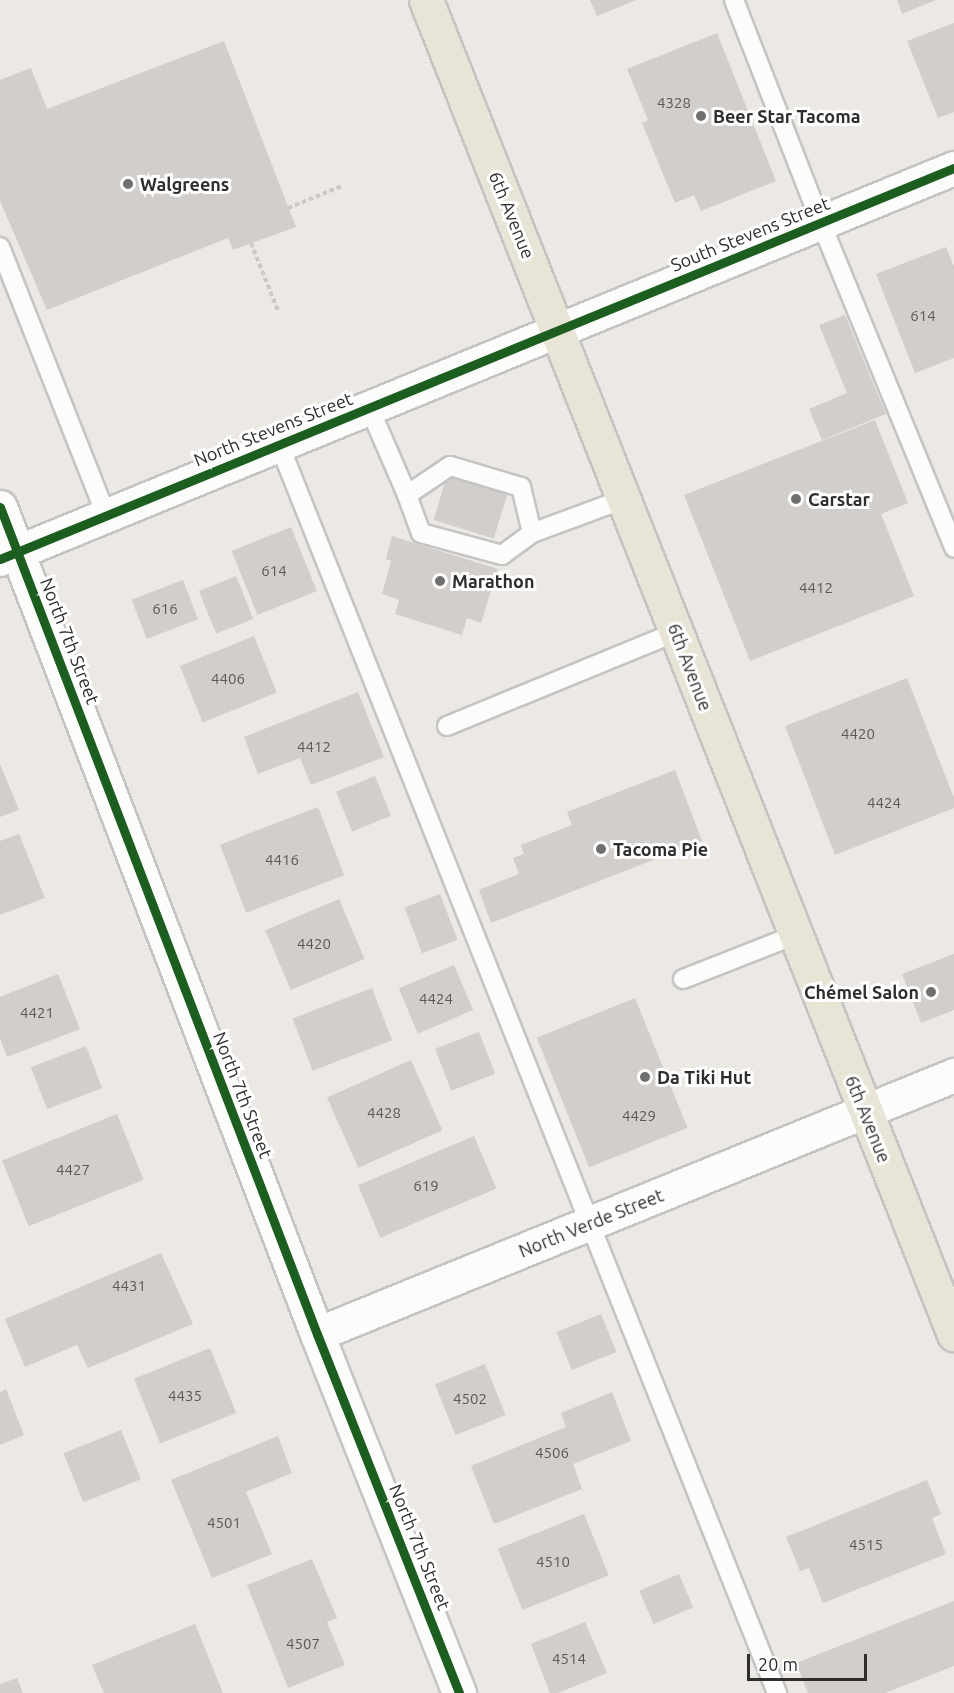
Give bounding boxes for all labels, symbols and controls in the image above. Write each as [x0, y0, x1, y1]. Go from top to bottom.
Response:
house number: 4328 [657, 94, 691, 112]
place label: Beer Star Tacoma [713, 105, 860, 127]
marker: Beer Star Tacoma [694, 109, 708, 123]
street label: 6th Avenue [485, 168, 539, 262]
place label: Walgreens [140, 173, 229, 195]
marker: Walgreens [121, 177, 135, 191]
street label: South Stevens Street [667, 192, 833, 276]
house number: 614 [910, 307, 936, 325]
street label: North Stevens Street [190, 387, 356, 471]
place label: Carstar [808, 488, 870, 510]
marker: Carstar [789, 492, 803, 506]
house number: 614 [261, 562, 287, 580]
place label: Marathon [452, 570, 534, 592]
marker: Marathon [433, 574, 447, 588]
street label: North 7th Street [36, 575, 104, 707]
house number: 4412 [799, 579, 833, 597]
house number: 616 [152, 600, 178, 618]
street label: 6th Avenue [663, 620, 717, 714]
house number: 4406 [211, 670, 245, 688]
house number: 4420 [841, 725, 875, 743]
house number: 4412 [297, 738, 331, 756]
house number: 4424 [867, 794, 901, 812]
place label: Tacoma Pie [613, 838, 708, 860]
marker: Tacoma Pie [594, 842, 608, 856]
house number: 4416 [265, 851, 299, 869]
house number: 4420 [297, 935, 331, 953]
place label: Chémel Salon [804, 981, 919, 1003]
marker: Chémel Salon [924, 985, 938, 999]
house number: 4424 [419, 990, 453, 1008]
house number: 4421 [20, 1004, 54, 1022]
street label: North 7th Street [209, 1029, 277, 1161]
place label: Da Tiki Hut [657, 1066, 751, 1088]
marker: Da Tiki Hut [638, 1070, 652, 1084]
street label: 6th Avenue [841, 1072, 895, 1166]
house number: 4428 [367, 1104, 401, 1122]
house number: 4429 [622, 1107, 656, 1125]
house number: 4427 [56, 1161, 90, 1179]
house number: 619 [413, 1177, 439, 1195]
street label: North Verde Street [516, 1184, 666, 1262]
house number: 4431 [112, 1277, 146, 1295]
house number: 4435 [168, 1387, 202, 1405]
house number: 4502 [453, 1390, 487, 1408]
house number: 4506 [535, 1444, 569, 1462]
street label: North 7th Street [385, 1481, 455, 1613]
house number: 4501 [207, 1514, 241, 1532]
house number: 4515 [849, 1536, 883, 1554]
house number: 4510 [536, 1553, 570, 1571]
house number: 4507 [286, 1635, 320, 1653]
scale bar [750, 1642, 870, 1680]
house number: 4514 [552, 1650, 586, 1668]
text: 20 m [758, 1654, 798, 1674]

